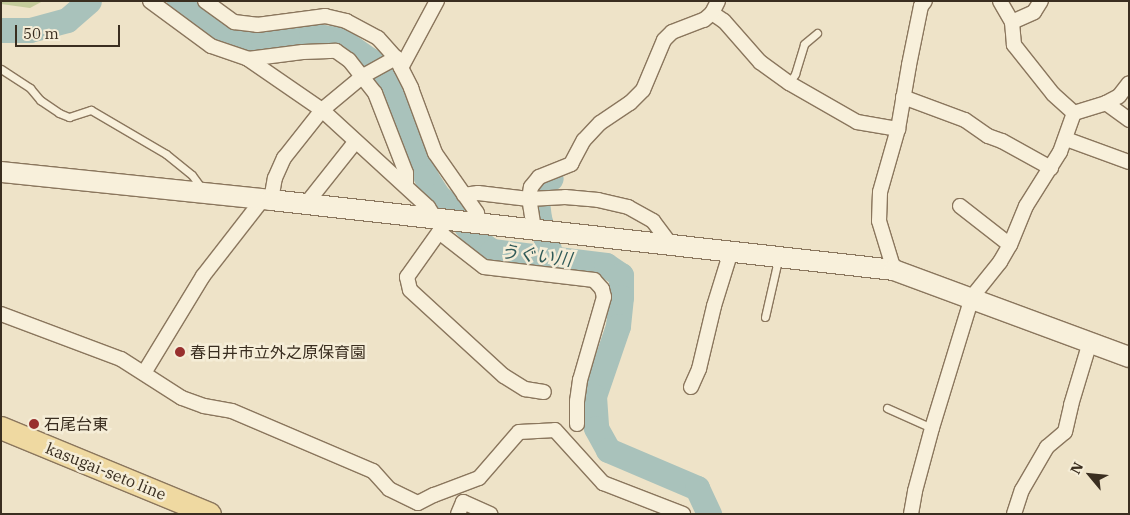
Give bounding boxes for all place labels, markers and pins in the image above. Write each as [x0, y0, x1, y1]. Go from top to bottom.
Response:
place label: 春日井市立外之原保育園 [190, 342, 366, 362]
marker: 春日井市立外之原保育園 [174, 346, 186, 358]
place label: 石尾台東 [44, 414, 108, 434]
marker: 石尾台東 [28, 418, 40, 430]

